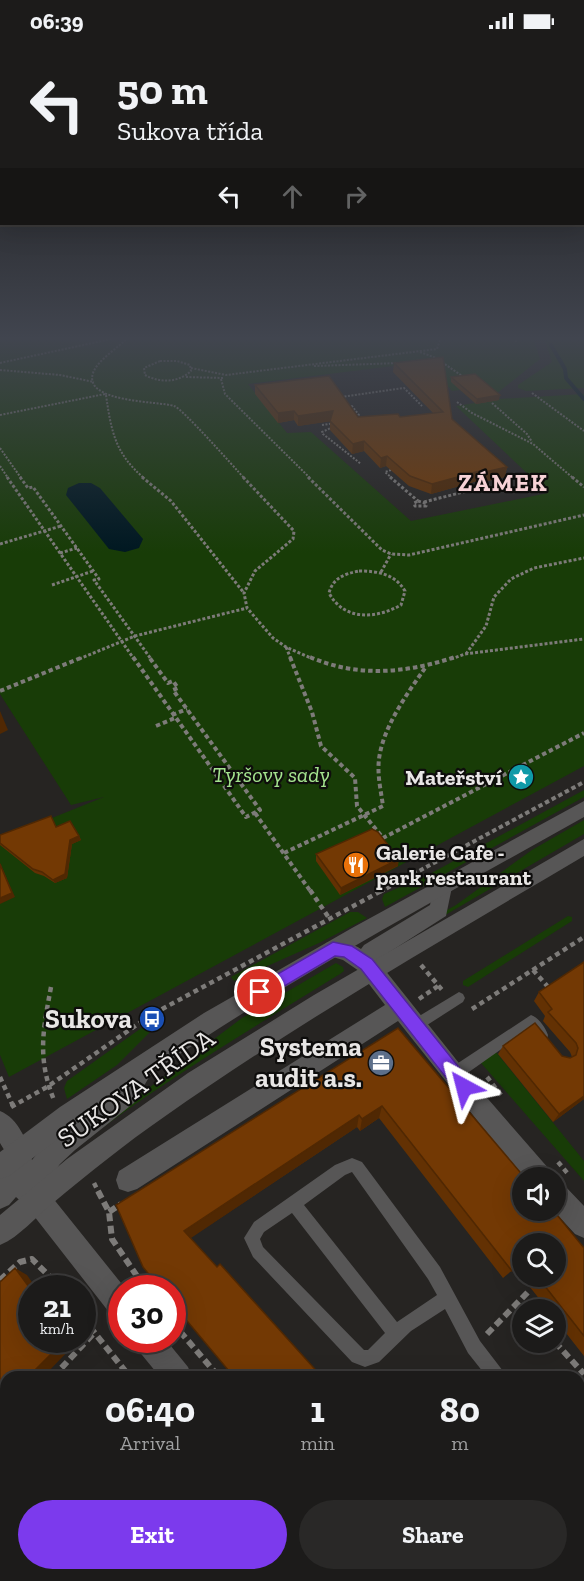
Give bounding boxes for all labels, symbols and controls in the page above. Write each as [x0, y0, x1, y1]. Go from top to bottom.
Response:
text: 06:39 [30, 8, 83, 35]
text: 50 m [117, 64, 208, 115]
icon: left [18, 66, 96, 144]
text: Sukova třída [117, 115, 263, 147]
icon: left [213, 180, 246, 213]
icon: ahead [276, 180, 309, 213]
icon: right [339, 180, 372, 213]
district label: ZÁMEK [458, 468, 548, 497]
park label: Tyršovy sady [212, 761, 330, 788]
place icon: Mateřství [506, 762, 536, 792]
place label: Mateřství [405, 764, 502, 791]
place label: Galerie Cafe - park restaurant [376, 839, 532, 891]
restaurant icon: Galerie Cafe - park restaurant [341, 850, 371, 880]
pin [234, 966, 285, 1017]
icon: arrive [243, 975, 276, 1008]
place label: Sukova [45, 1003, 132, 1035]
bus stop icon: Sukova [137, 1004, 167, 1034]
street label: SUKOVA TŘÍDA [51, 1022, 221, 1154]
place label: Systema audit a.s. [255, 1031, 362, 1094]
office icon: Systema audit a.s. [366, 1048, 396, 1078]
position arrow [432, 1055, 496, 1119]
map controls [512, 1167, 566, 1353]
button: sound [512, 1167, 566, 1221]
button: search [512, 1233, 566, 1287]
speed limit sign: 30 [108, 1275, 186, 1353]
text: 21 [43, 1289, 71, 1325]
button: layers [512, 1299, 566, 1353]
text: km/h [40, 1320, 74, 1338]
text: 06:40 [105, 1388, 195, 1431]
text: 1 [310, 1388, 325, 1431]
text: 80 [440, 1388, 480, 1431]
text: Arrival [120, 1431, 180, 1455]
text: min [300, 1431, 335, 1455]
text: m [451, 1431, 468, 1455]
button: Exit [18, 1500, 287, 1569]
button: Share [299, 1500, 567, 1569]

